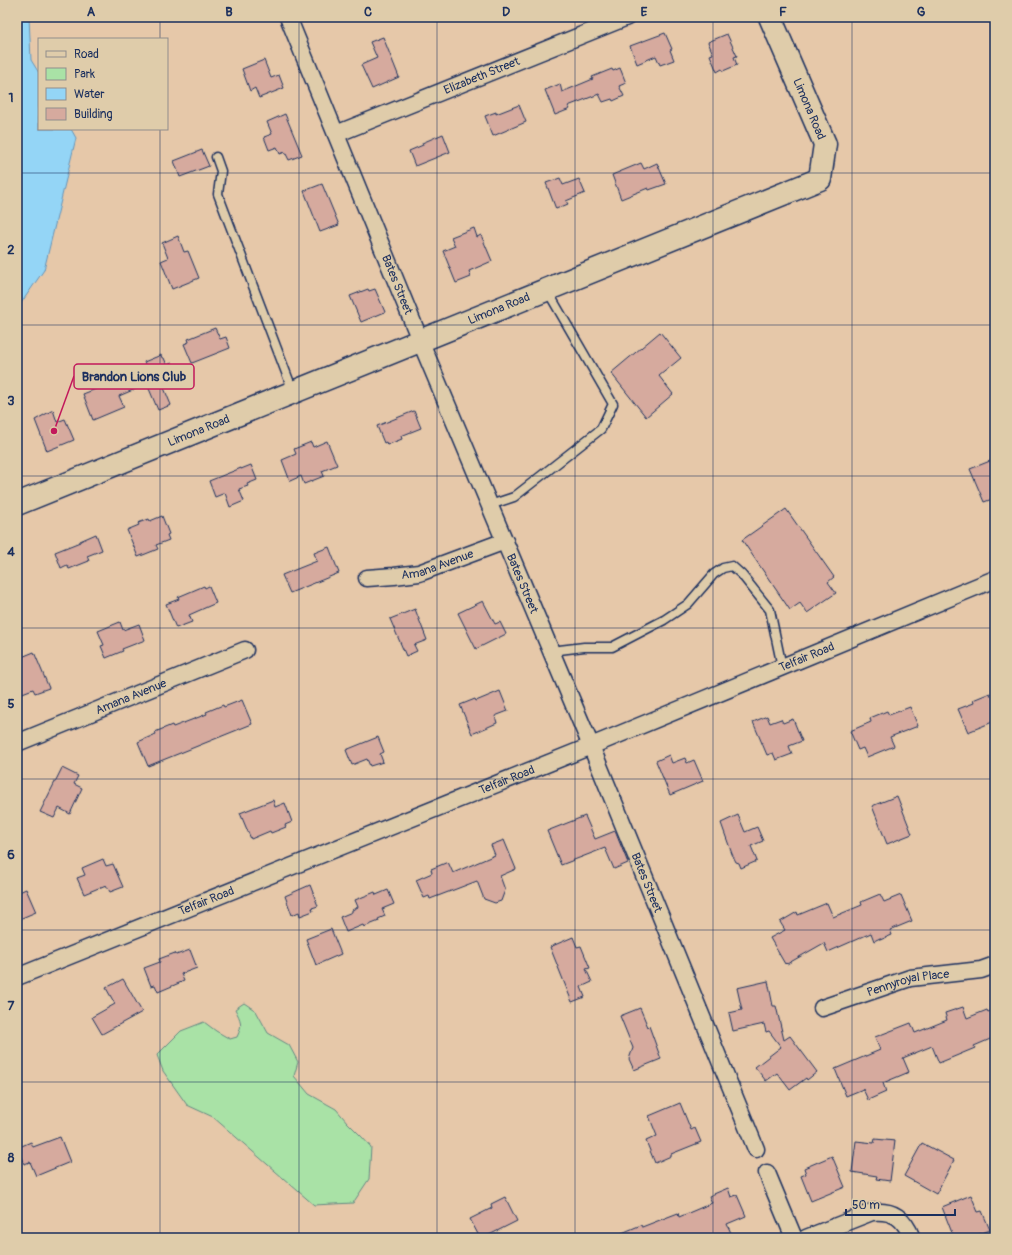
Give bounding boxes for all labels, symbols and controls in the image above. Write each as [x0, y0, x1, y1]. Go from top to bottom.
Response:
text: A [87, 4, 96, 20]
text: B [225, 4, 233, 20]
text: C [364, 4, 372, 20]
text: D [502, 4, 510, 20]
text: E [641, 4, 648, 20]
text: F [779, 4, 787, 20]
text: G [917, 4, 926, 20]
legend [38, 38, 168, 130]
text: Road [74, 47, 99, 62]
street label: Elizabeth Street [441, 53, 522, 97]
text: Park [74, 67, 95, 82]
street label: Limona Road [789, 76, 829, 142]
text: Water [74, 87, 105, 102]
text: 1 [8, 90, 14, 106]
text: Building [74, 107, 113, 122]
text: 2 [7, 242, 15, 258]
street label: Bates Street [378, 252, 416, 317]
street label: Limona Road [466, 289, 532, 328]
callout: Brandon Lions Club [74, 364, 194, 389]
text: Brandon Lions Club [82, 369, 187, 385]
text: 3 [7, 393, 15, 409]
street label: Limona Road [166, 411, 232, 450]
text: 4 [7, 544, 15, 560]
street label: Amana Avenue [400, 546, 476, 583]
street label: Bates Street [503, 551, 542, 616]
street label: Telfair Road [777, 639, 837, 675]
street label: Amana Avenue [93, 675, 169, 718]
text: 5 [7, 696, 15, 712]
street label: Telfair Road [477, 762, 537, 798]
text: 6 [7, 847, 15, 863]
street label: Bates Street [628, 850, 666, 915]
street label: Telfair Road [176, 883, 236, 919]
street label: Pennyroyal Place [865, 966, 950, 1000]
text: 7 [8, 998, 15, 1014]
text: 8 [8, 1150, 15, 1166]
scale bar [846, 1191, 955, 1217]
text: 50 m [852, 1198, 880, 1213]

